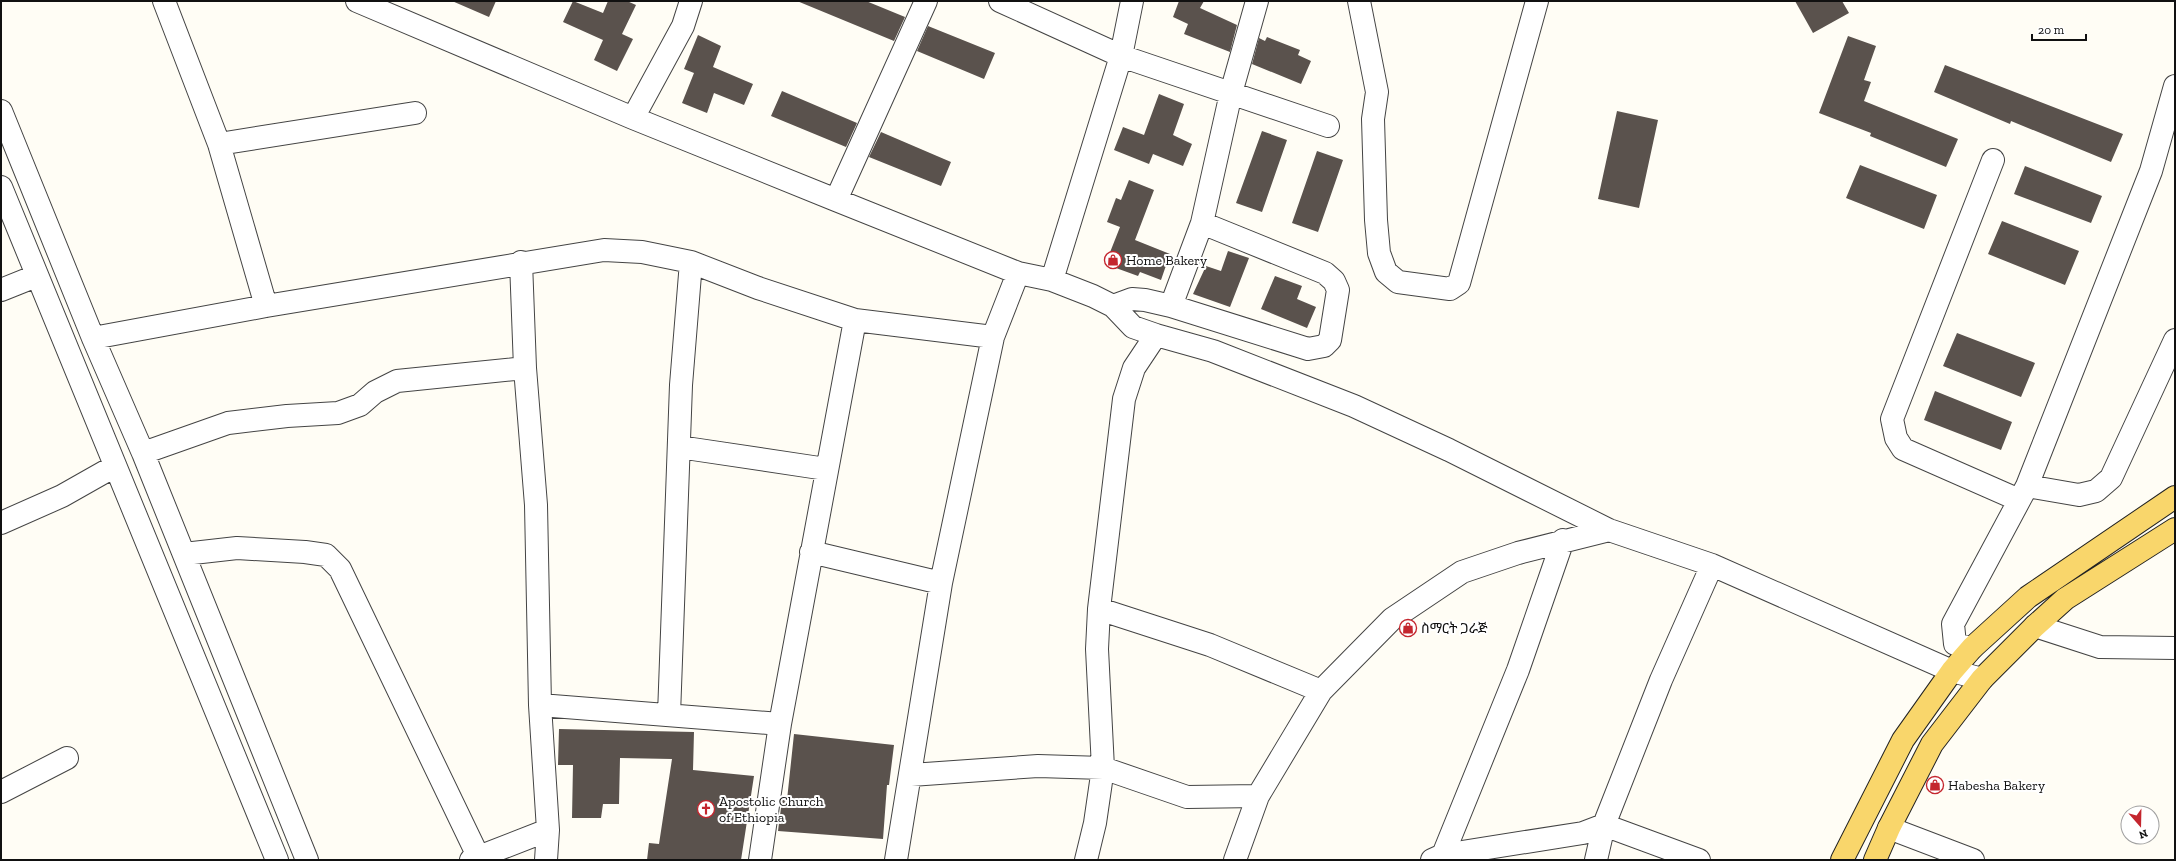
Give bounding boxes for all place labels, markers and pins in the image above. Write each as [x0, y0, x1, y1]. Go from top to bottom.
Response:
shop icon: Home Bakery [1103, 250, 1123, 270]
place label: Home Bakery [1126, 252, 1208, 269]
shop icon: ስማርት ጋራጅ [1398, 618, 1418, 638]
place label: ስማርት ጋራጅ [1421, 620, 1488, 637]
shop icon: Habesha Bakery [1925, 775, 1945, 795]
place label: Habesha Bakery [1948, 777, 2046, 794]
place label: Apostolic Church of Ethiopia [719, 793, 824, 826]
church icon: Apostolic Church of Ethiopia [696, 799, 716, 819]

